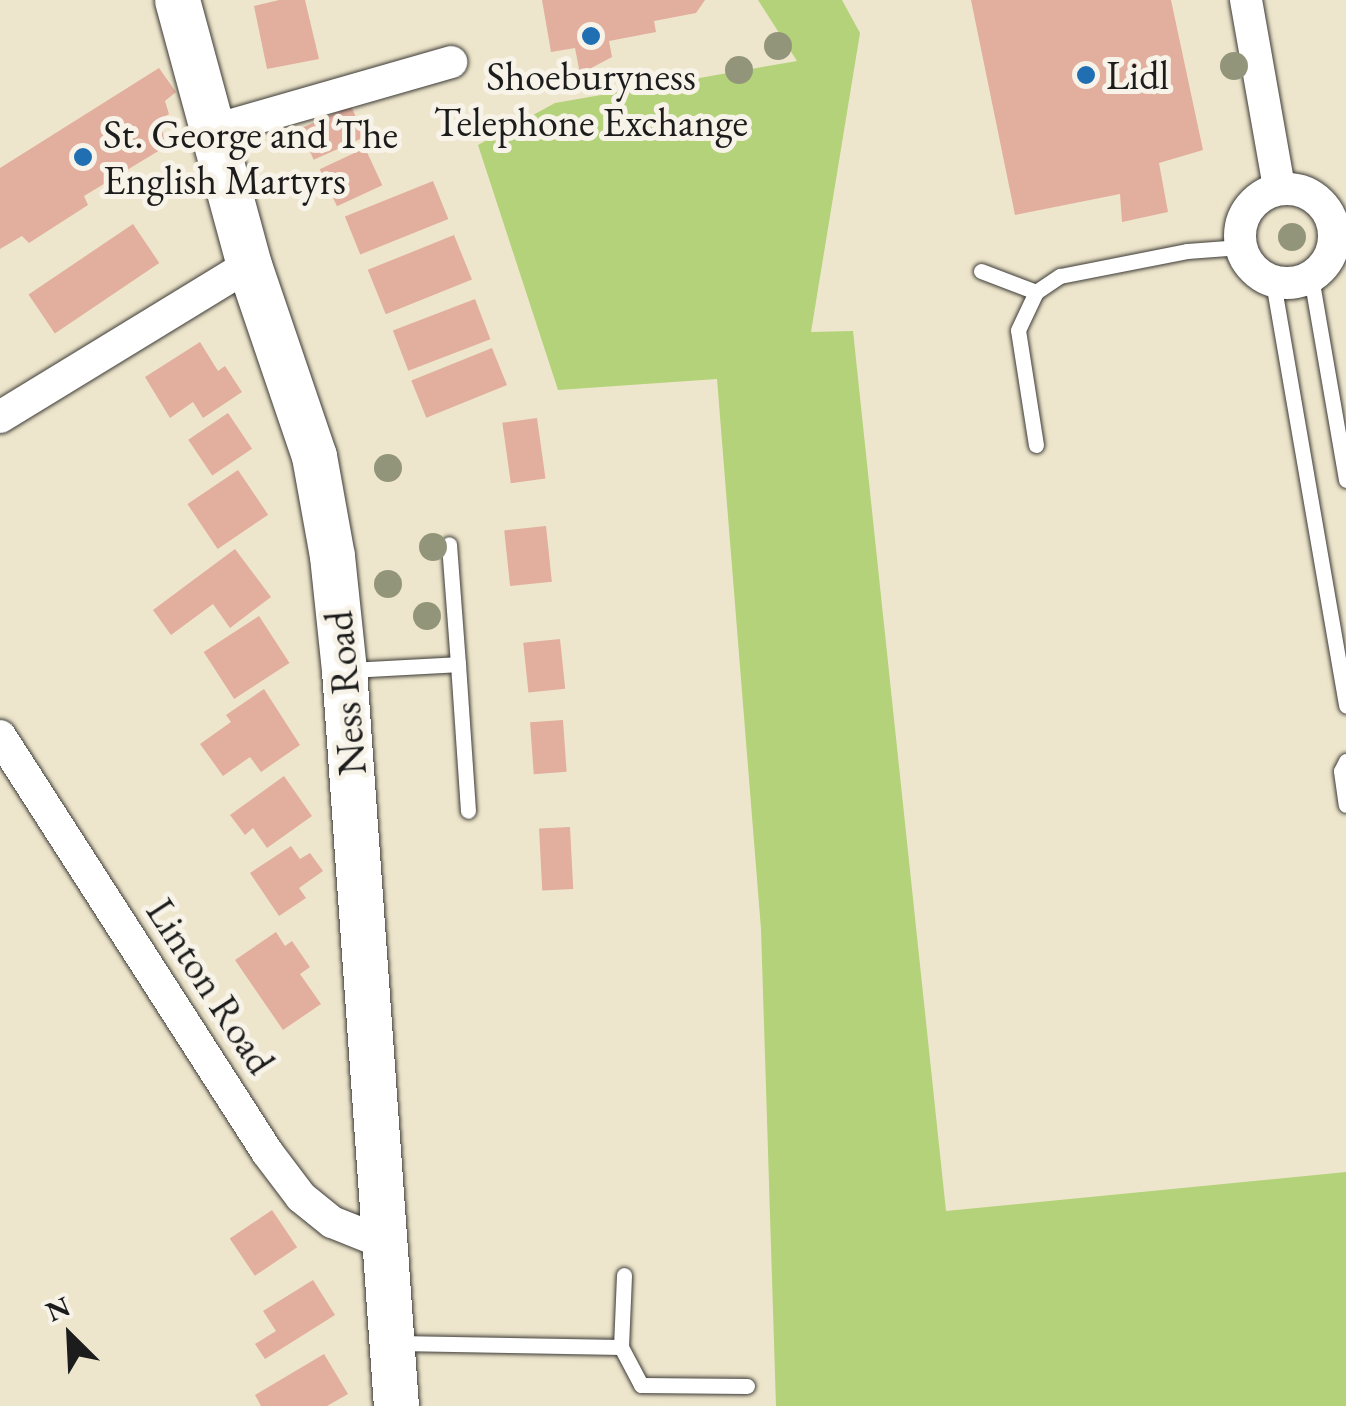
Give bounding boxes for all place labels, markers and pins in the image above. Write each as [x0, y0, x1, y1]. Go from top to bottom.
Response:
marker: Shoeburyness Telephone Exchange [580, 25, 602, 47]
place label: Lidl [1106, 51, 1169, 99]
place label: Shoeburyness Telephone Exchange [434, 52, 748, 146]
marker: Lidl [1075, 64, 1097, 86]
place label: St. George and The English Martyrs [103, 110, 398, 204]
marker: St. George and The English Martyrs [72, 146, 94, 168]

